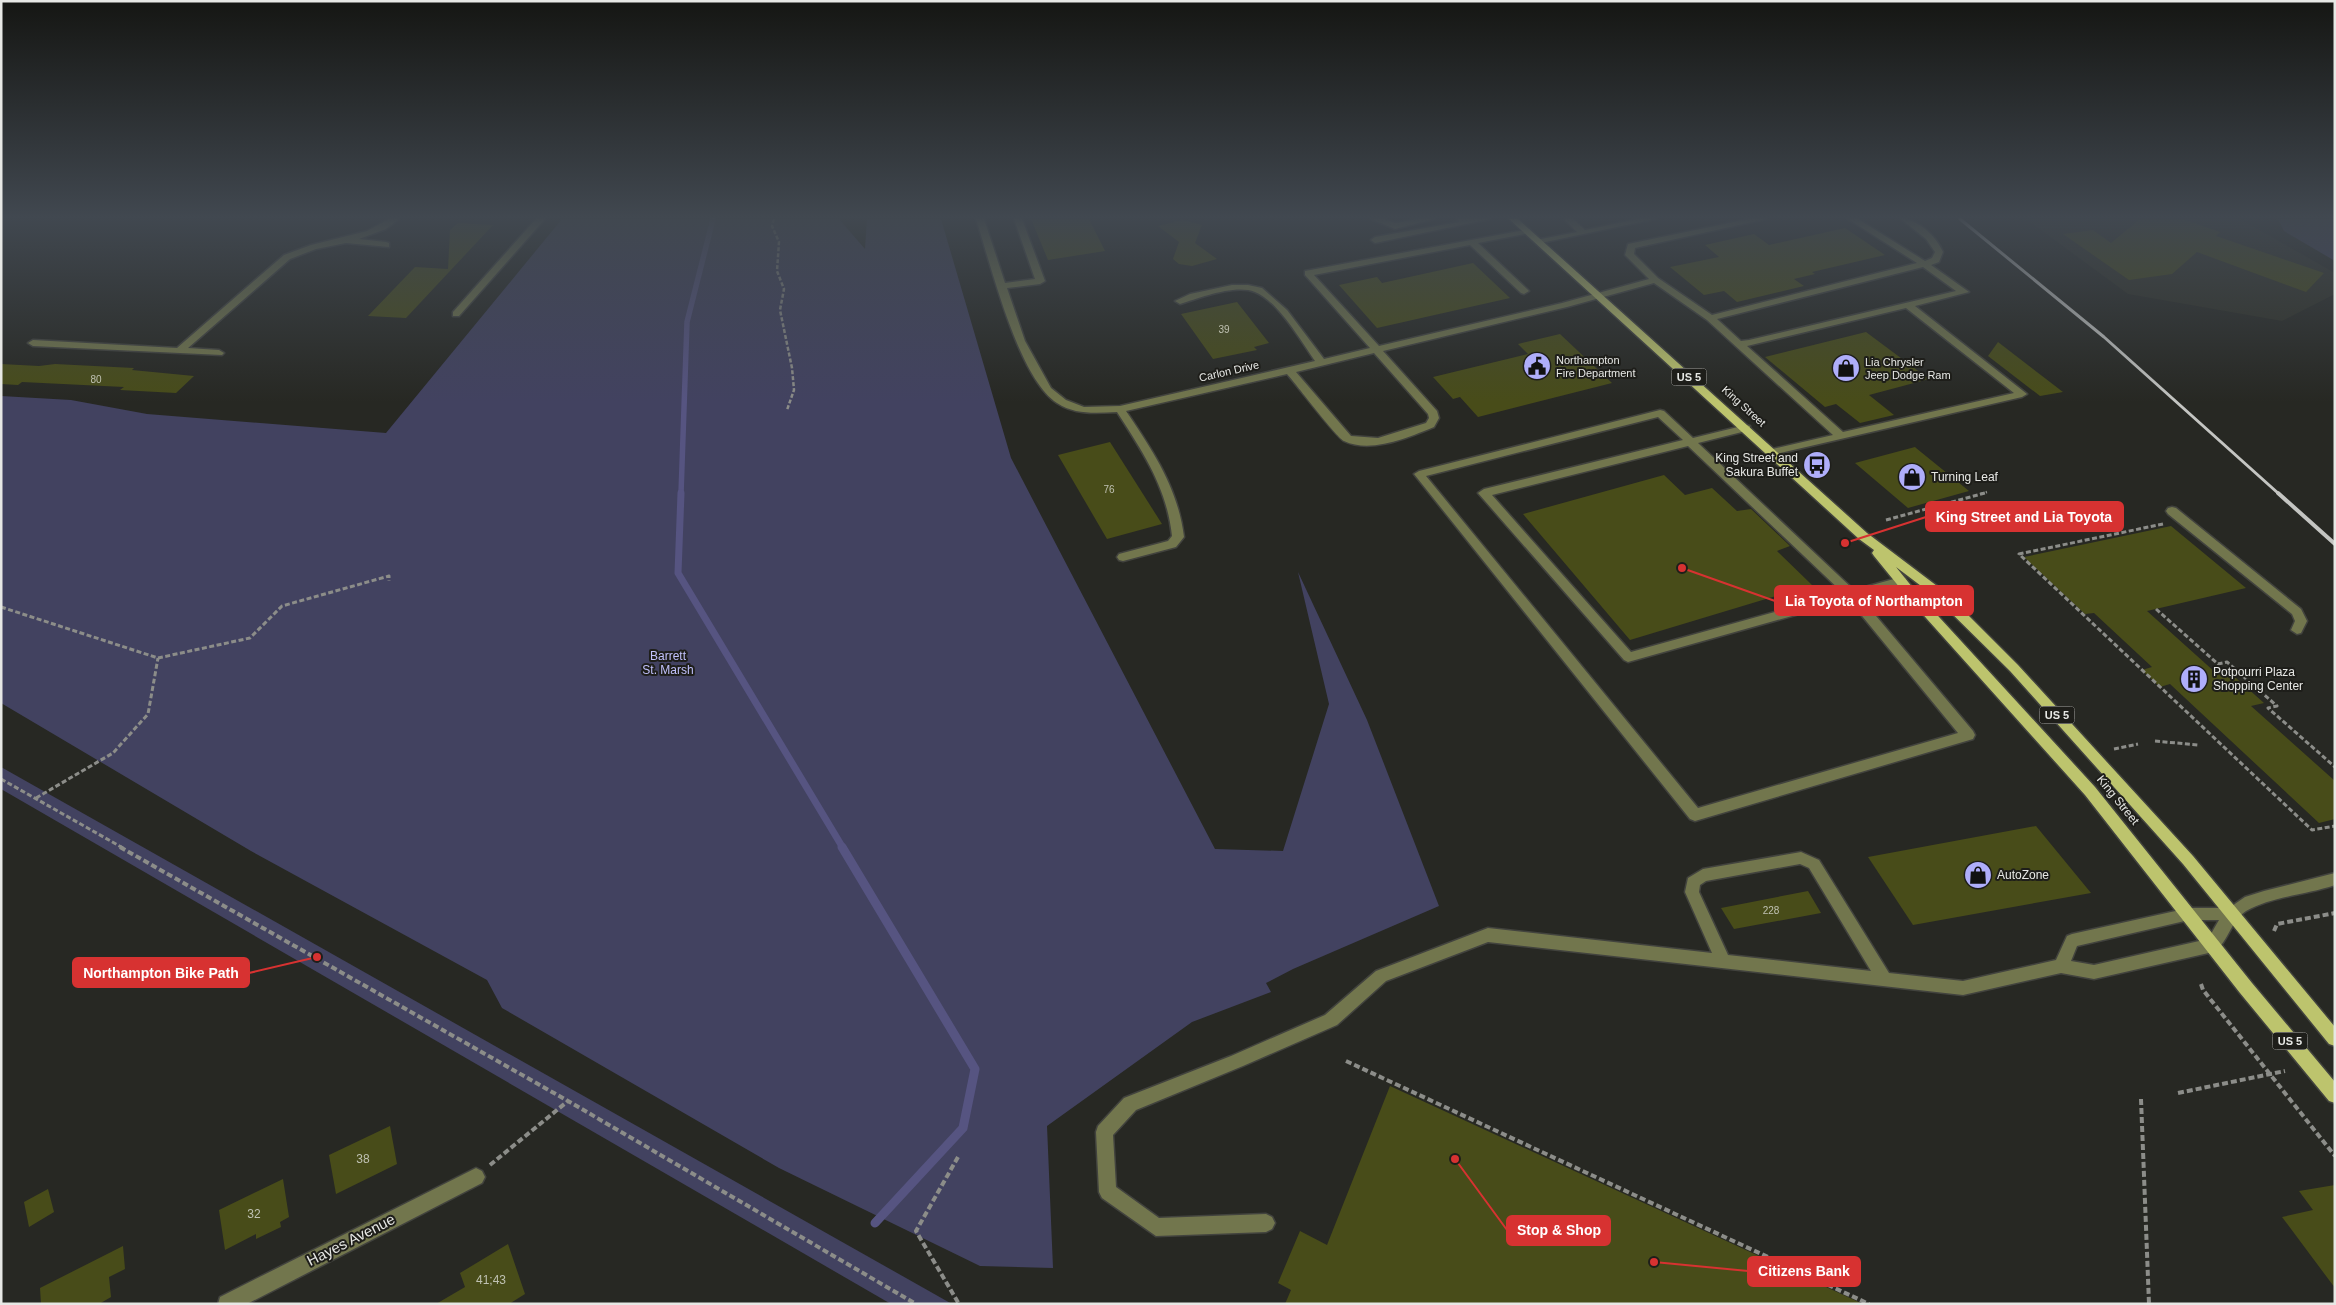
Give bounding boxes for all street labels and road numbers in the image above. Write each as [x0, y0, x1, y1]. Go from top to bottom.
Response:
street label: Carlon Drive [1198, 358, 1260, 384]
road number: US 5 [1672, 368, 1706, 386]
street label: King Street [1720, 383, 1768, 429]
road number: US 5 [2040, 706, 2074, 724]
street label: King Street [2094, 773, 2143, 828]
road number: US 5 [2272, 1032, 2308, 1050]
street label: Hayes Avenue [304, 1210, 398, 1269]

